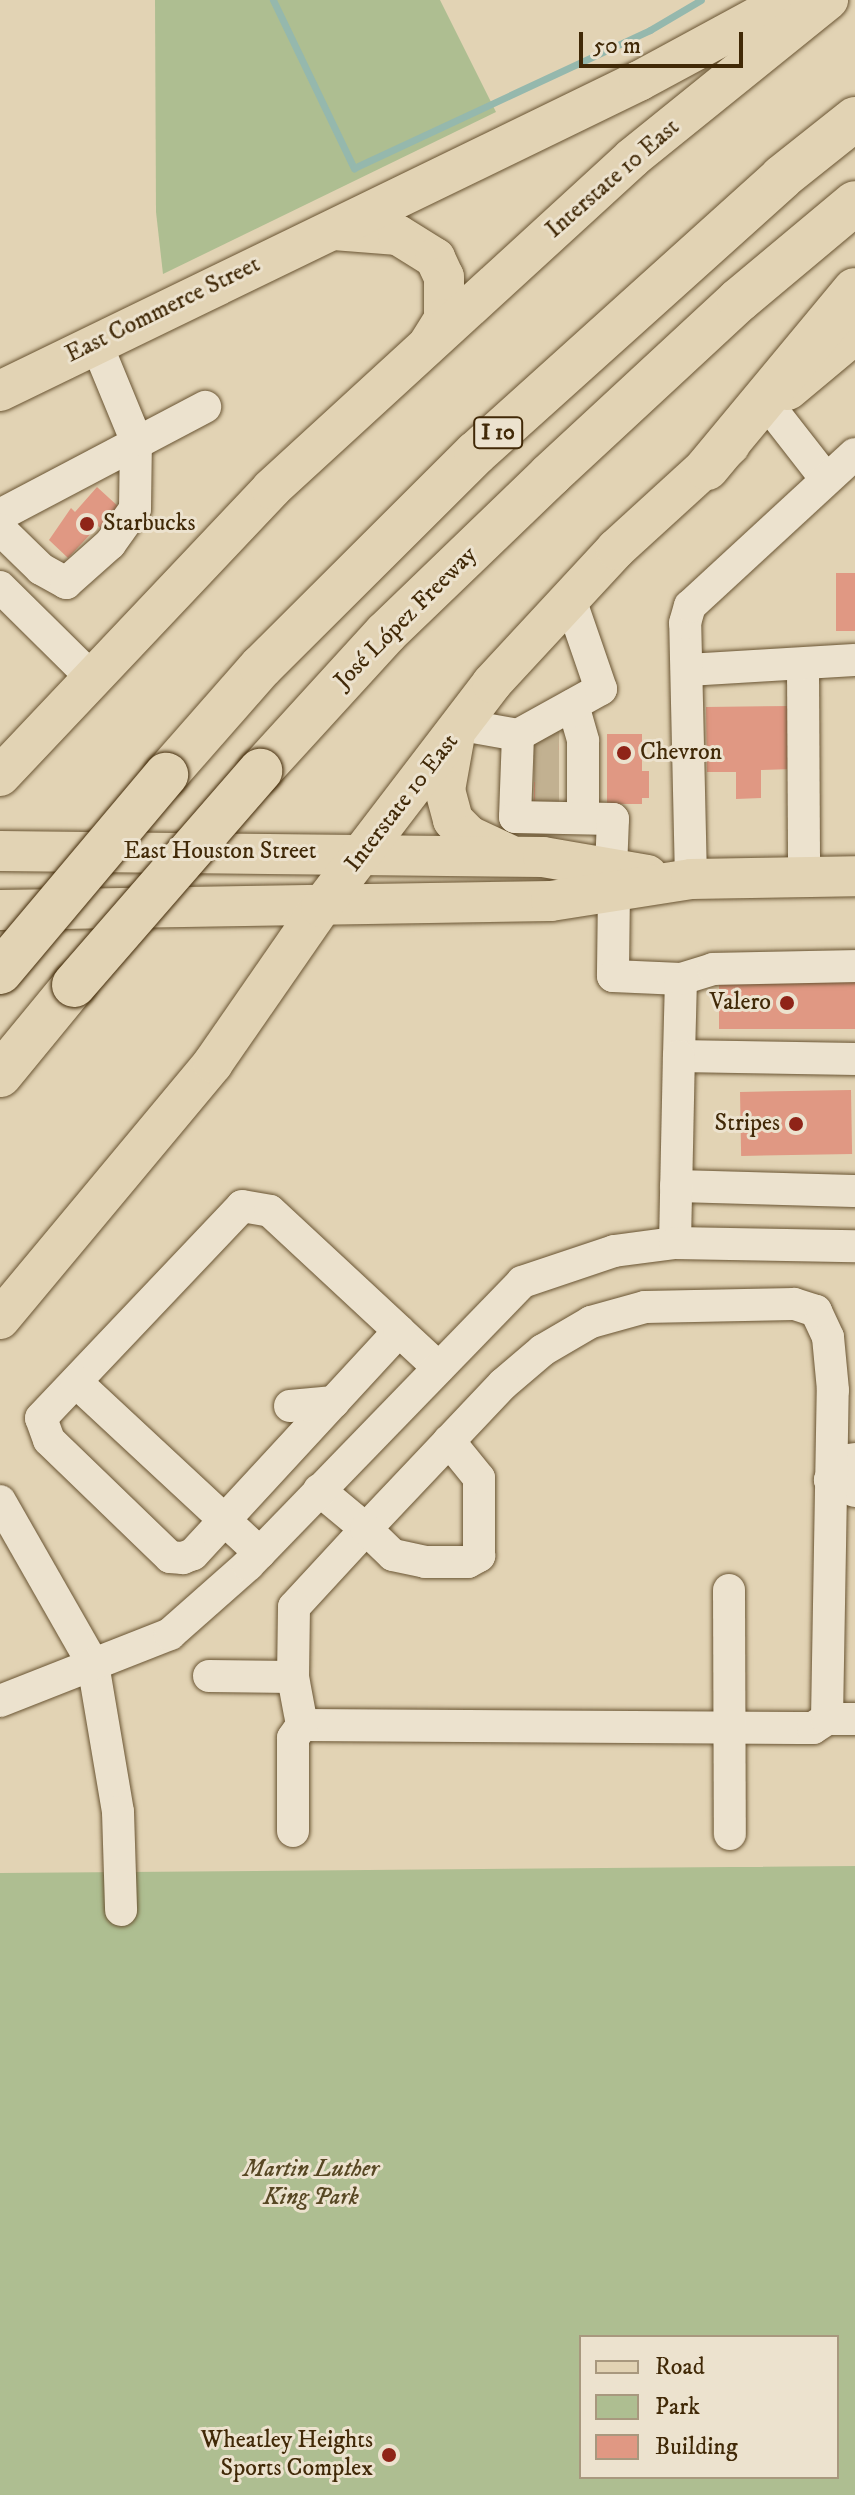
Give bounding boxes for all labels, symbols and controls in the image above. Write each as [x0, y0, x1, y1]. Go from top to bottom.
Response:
scale bar [583, 16, 747, 66]
text: 50 m [593, 31, 641, 61]
street label: Interstate 10 East [540, 113, 686, 245]
street label: East Commerce Street [61, 250, 265, 370]
road number: I 10 [472, 415, 524, 451]
place label: Starbucks [103, 510, 195, 538]
marker: Starbucks [78, 515, 96, 533]
street label: José López Freeway [329, 541, 483, 695]
street label: Interstate 10 East [339, 728, 465, 878]
place label: Chevron [640, 739, 722, 767]
marker: Chevron [615, 744, 633, 762]
street label: East Houston Street [124, 838, 316, 866]
place label: Valero [709, 989, 771, 1017]
marker: Valero [778, 994, 796, 1012]
place label: Stripes [715, 1110, 780, 1138]
marker: Stripes [787, 1115, 805, 1133]
park label: Martin Luther King Park [243, 2156, 379, 2212]
legend [579, 2335, 839, 2479]
text: Road [655, 2352, 705, 2382]
text: Park [655, 2392, 700, 2422]
place label: Wheatley Heights Sports Complex [201, 2427, 373, 2483]
text: Building [655, 2432, 738, 2462]
marker: Wheatley Heights Sports Complex [380, 2446, 398, 2464]

